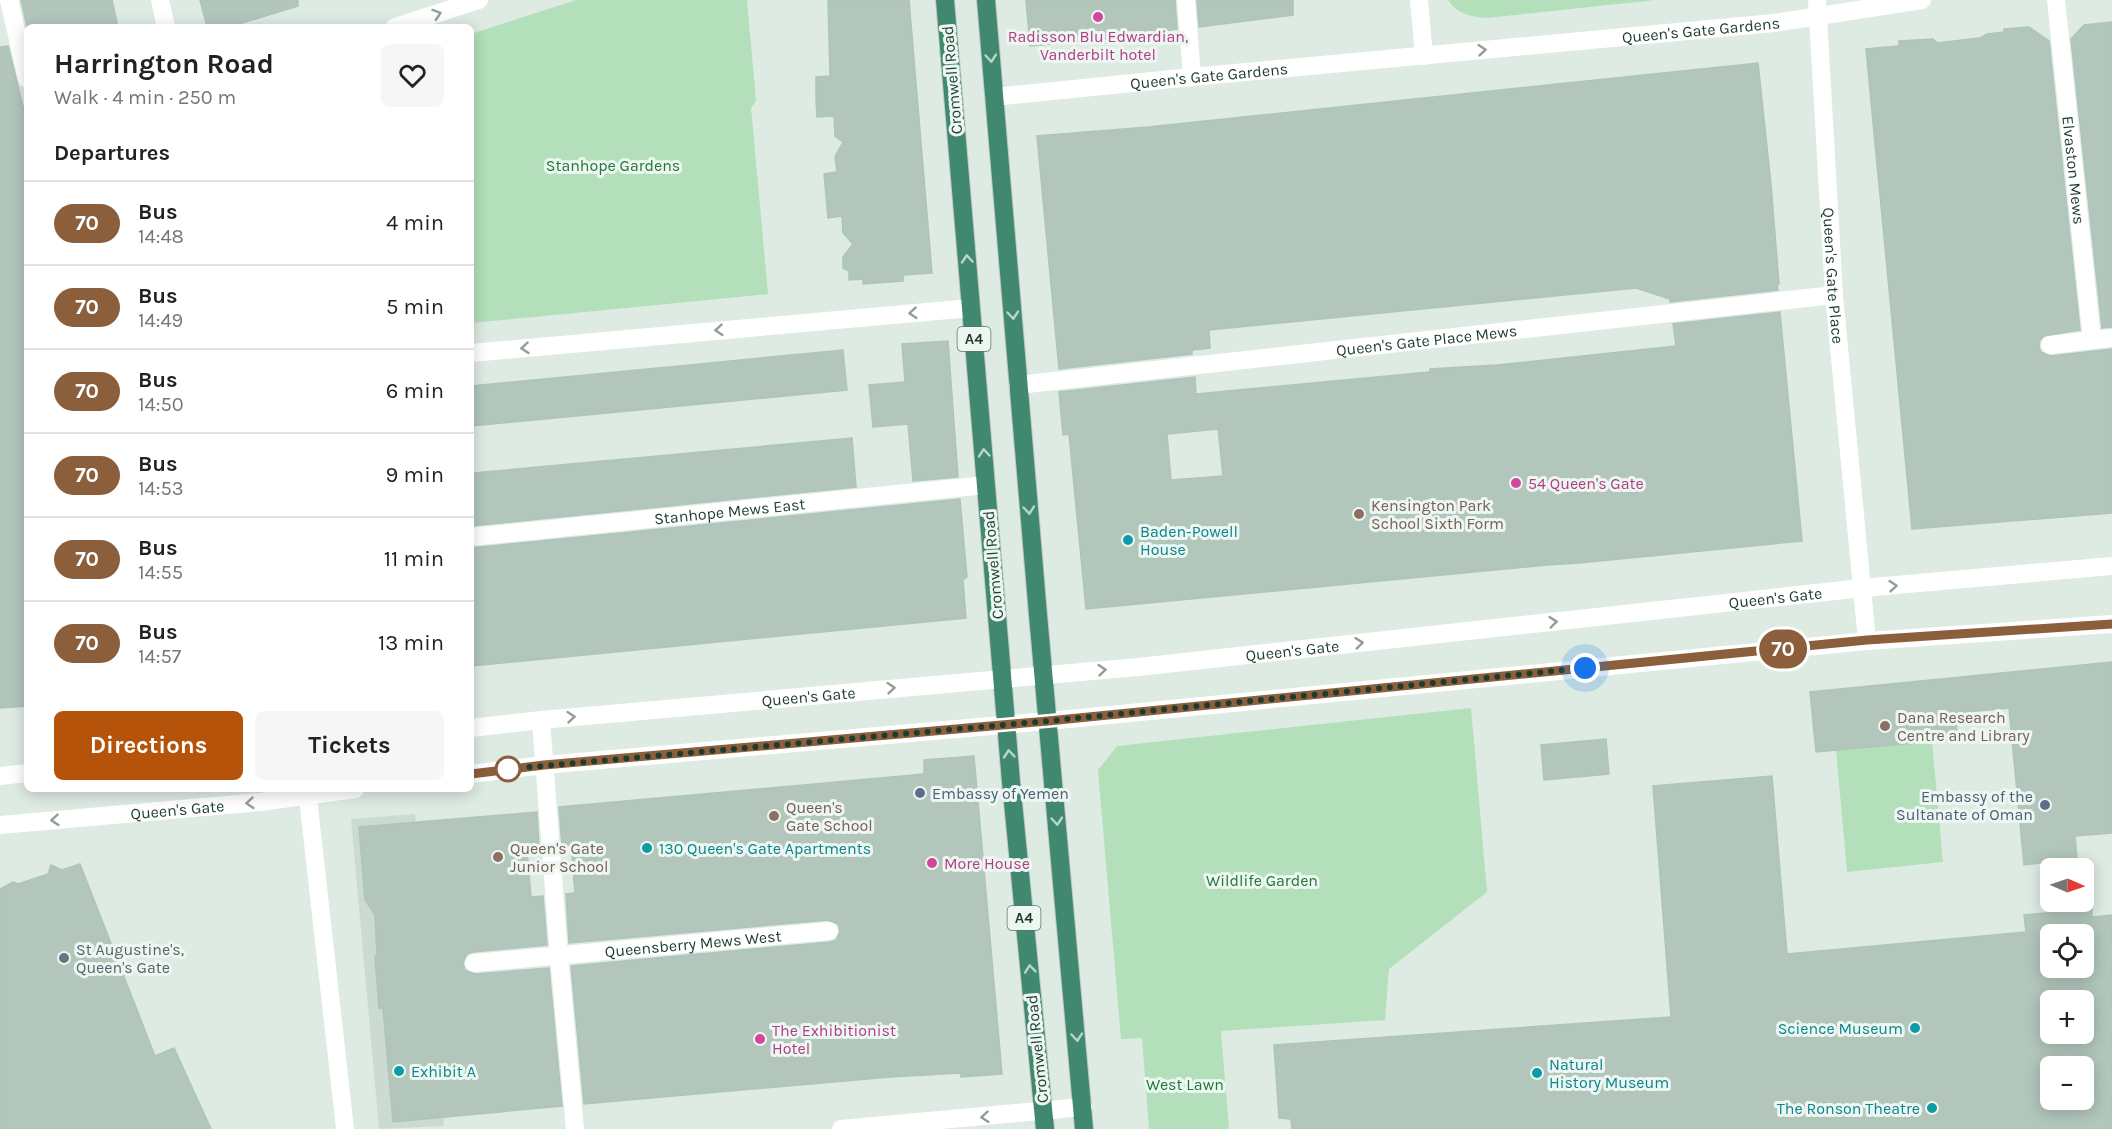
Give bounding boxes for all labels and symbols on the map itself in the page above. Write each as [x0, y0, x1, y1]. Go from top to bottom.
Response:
one-way arrow [431, 8, 442, 21]
marker: Radisson Blu Edwardian, Vanderbilt hotel [1091, 10, 1105, 24]
street label: Queen's Gate Gardens [1621, 13, 1781, 47]
street label: Cromwell Road [938, 25, 966, 135]
place label: Radisson Blu Edwardian, Vanderbilt hotel [1008, 27, 1188, 64]
one-way arrow [1478, 44, 1487, 57]
one-way arrow [984, 54, 997, 63]
street label: Queen's Gate Gardens [1129, 59, 1289, 93]
street label: Elvaston Mews [2059, 115, 2089, 225]
park label: Stanhope Gardens [546, 156, 680, 175]
street label: Queen's Gate Place [1819, 207, 1848, 344]
one-way arrow [961, 254, 974, 263]
one-way arrow [909, 306, 918, 319]
one-way arrow [1006, 311, 1019, 320]
street label: Queen's Gate Place Mews [1335, 321, 1518, 359]
one-way arrow [714, 324, 723, 337]
road number: A4 [958, 327, 990, 351]
one-way arrow [520, 341, 529, 354]
one-way arrow [977, 449, 990, 458]
place label: 54 Queen's Gate [1528, 474, 1644, 493]
marker: 54 Queen's Gate [1509, 476, 1523, 490]
street label: Stanhope Mews East [653, 494, 806, 528]
place label: Kensington Park School Sixth Form [1371, 496, 1504, 533]
one-way arrow [1022, 505, 1035, 514]
marker: Kensington Park School Sixth Form [1352, 507, 1366, 521]
street label: Cromwell Road [979, 510, 1007, 620]
place label: Baden-Powell House [1140, 522, 1238, 559]
marker: Baden-Powell House [1121, 533, 1135, 547]
one-way arrow [1888, 580, 1897, 593]
street label: Queen's Gate [1728, 583, 1823, 612]
one-way arrow [1548, 616, 1557, 629]
line badge: 70 [1756, 630, 1810, 668]
street label: Queen's Gate [1245, 636, 1340, 665]
one-way arrow [1354, 637, 1363, 650]
your location [1570, 653, 1600, 683]
one-way arrow [1098, 664, 1107, 677]
one-way arrow [886, 682, 895, 695]
street label: Queen's Gate [761, 683, 856, 710]
place label: Dana Research Centre and Library [1897, 708, 2030, 745]
one-way arrow [566, 711, 575, 724]
marker: Dana Research Centre and Library [1878, 719, 1892, 733]
one-way arrow [1003, 750, 1016, 759]
unlabelled marker [495, 756, 521, 782]
place label: Embassy of Yemen [932, 784, 1069, 803]
marker: Embassy of Yemen [913, 786, 927, 800]
place label: Embassy of the Sultanate of Oman [1896, 787, 2033, 824]
street label: Queen's Gate [130, 796, 225, 823]
one-way arrow [245, 796, 254, 809]
place label: Queen's Gate School [786, 798, 873, 835]
marker: Embassy of the Sultanate of Oman [2038, 798, 2052, 812]
marker: Queen's Gate School [767, 809, 781, 823]
one-way arrow [51, 813, 60, 826]
one-way arrow [1051, 817, 1064, 826]
place label: Queen's Gate Junior School [510, 839, 608, 876]
place label: 130 Queen's Gate Apartments [659, 839, 871, 858]
marker: 130 Queen's Gate Apartments [640, 841, 654, 855]
marker: Queen's Gate Junior School [491, 850, 505, 864]
place label: More House [944, 854, 1030, 873]
marker: More House [925, 856, 939, 870]
north arrow [2040, 858, 2094, 912]
park label: Wildlife Garden [1206, 871, 1318, 890]
road number: A4 [1008, 906, 1040, 930]
street label: Queensberry Mews West [604, 926, 782, 961]
place label: St Augustine's, Queen's Gate [76, 940, 184, 977]
marker: St Augustine's, Queen's Gate [57, 951, 71, 965]
one-way arrow [1024, 965, 1036, 974]
street label: Cromwell Road [1022, 994, 1052, 1104]
place label: Science Museum [1778, 1019, 1903, 1038]
place label: The Exhibitionist Hotel [772, 1021, 896, 1058]
marker: Science Museum [1908, 1021, 1922, 1035]
marker: The Exhibitionist Hotel [753, 1032, 767, 1046]
one-way arrow [1070, 1032, 1083, 1041]
place label: Natural History Museum [1549, 1055, 1669, 1092]
place label: Exhibit A [411, 1062, 476, 1081]
marker: Exhibit A [392, 1064, 406, 1078]
marker: Natural History Museum [1530, 1066, 1544, 1080]
park label: West Lawn [1146, 1075, 1224, 1094]
place label: The Ronson Theatre [1777, 1099, 1920, 1118]
marker: The Ronson Theatre [1925, 1101, 1939, 1115]
one-way arrow [981, 1110, 990, 1123]

